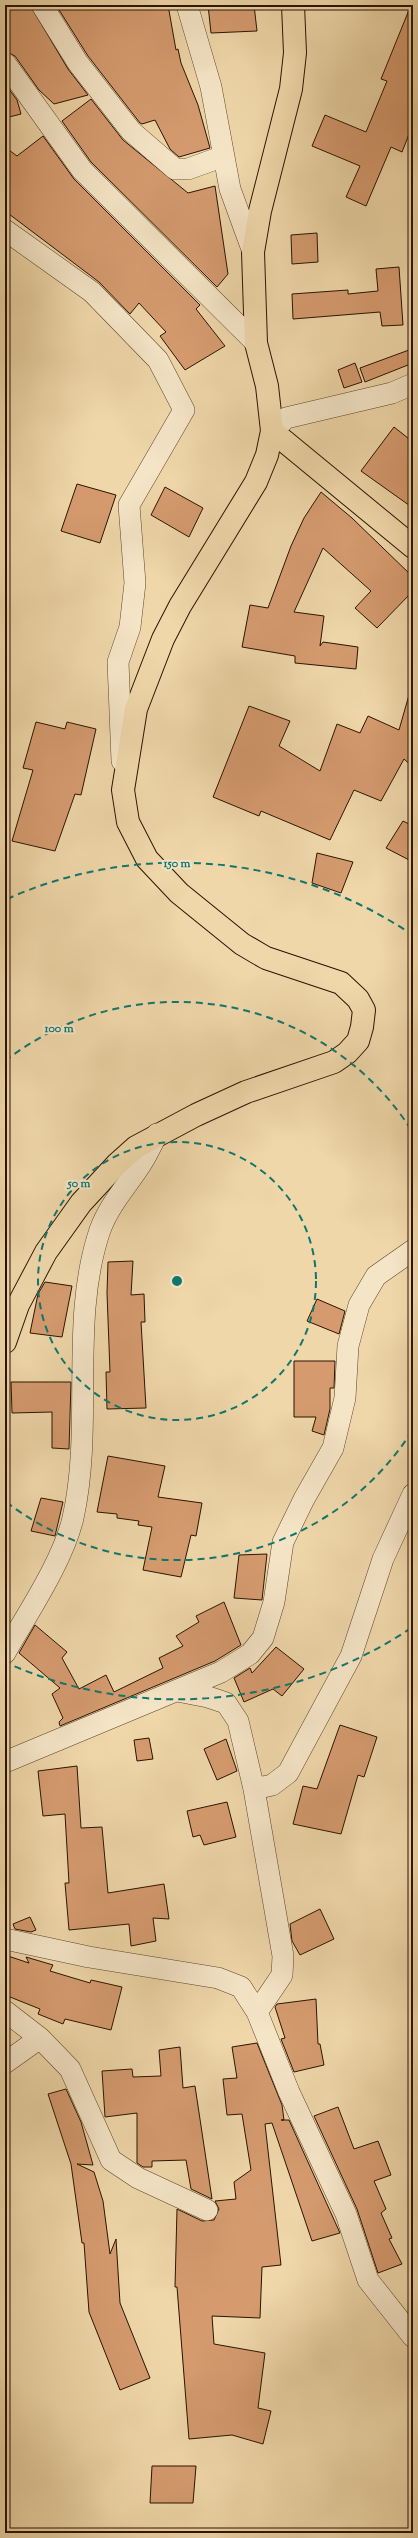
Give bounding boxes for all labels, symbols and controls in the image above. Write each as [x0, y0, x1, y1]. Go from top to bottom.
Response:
text: 150 m [162, 855, 191, 873]
text: 100 m [43, 1020, 74, 1038]
text: 50 m [67, 1175, 91, 1193]
centre of rings [170, 1274, 184, 1288]

